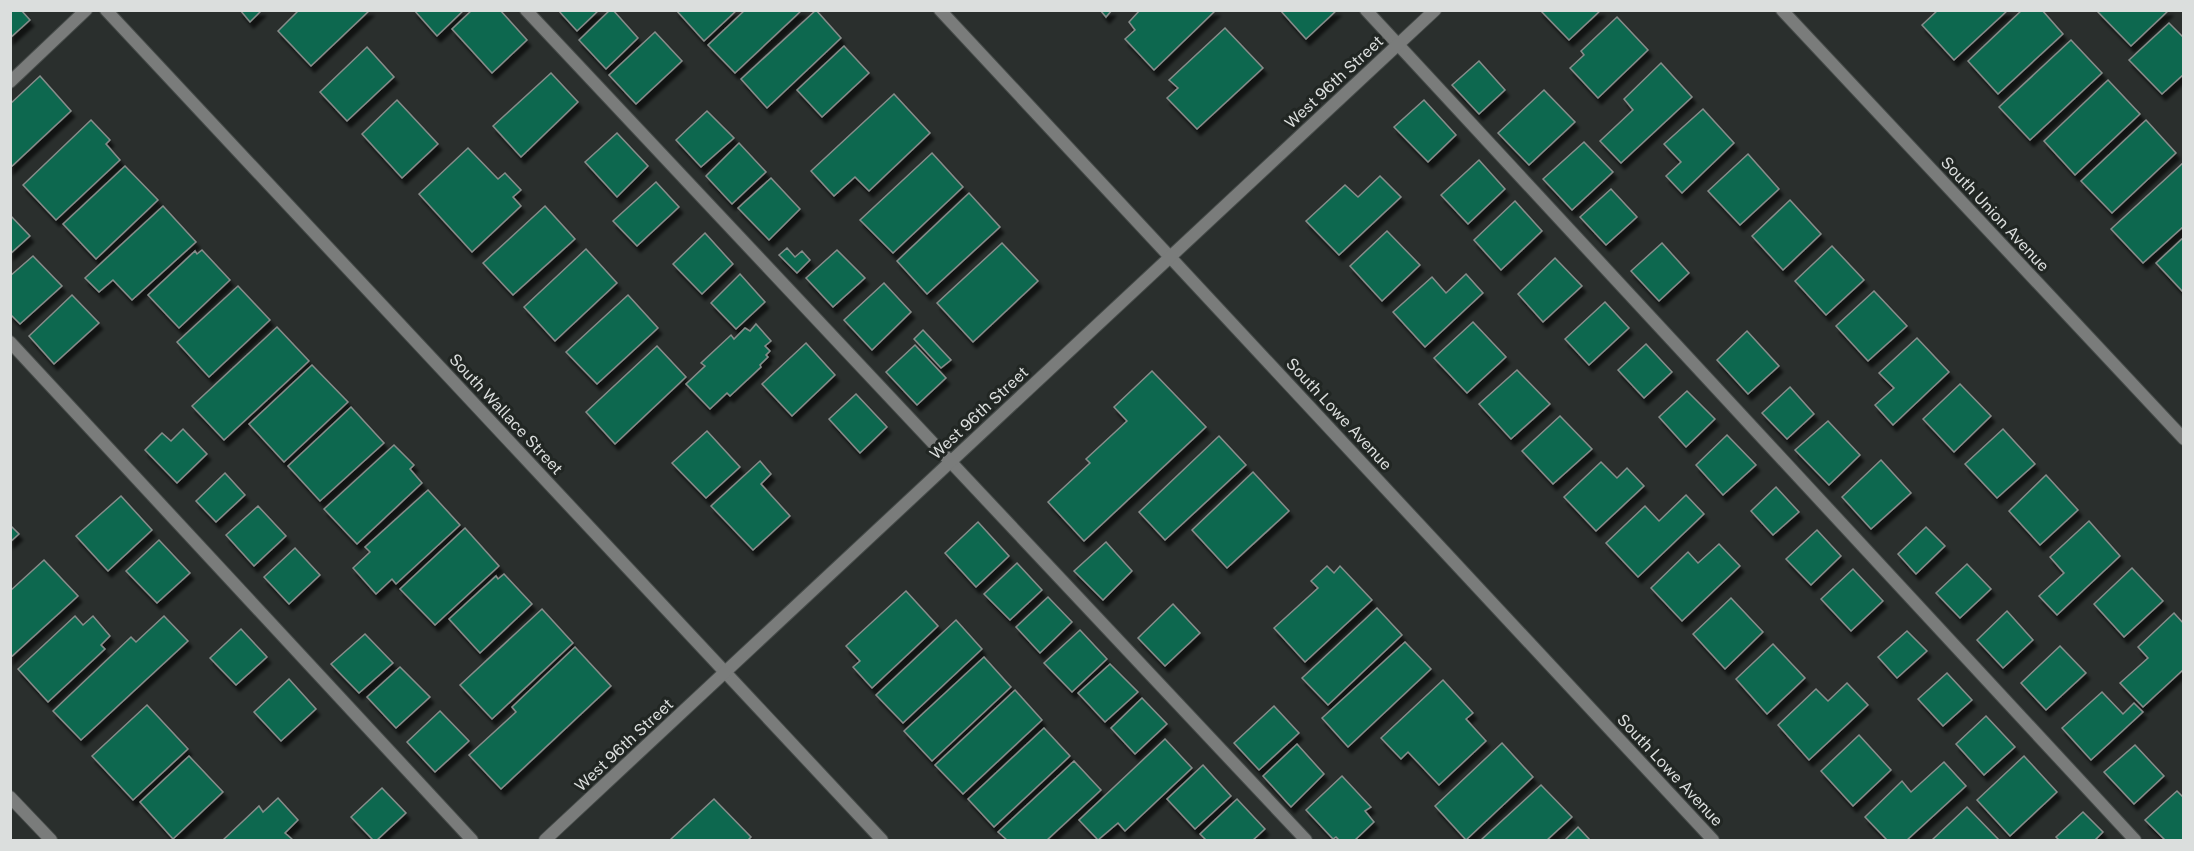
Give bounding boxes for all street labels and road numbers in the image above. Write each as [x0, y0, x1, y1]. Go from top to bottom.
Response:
street label: West 96th Street [1281, 32, 1387, 132]
street label: South Union Avenue [1937, 153, 2053, 275]
street label: South Wallace Street [445, 350, 567, 478]
street label: South Lowe Avenue [1282, 354, 1396, 474]
street label: West 96th Street [926, 363, 1032, 463]
street label: West 96th Street [571, 695, 677, 795]
street label: South Lowe Avenue [1613, 710, 1727, 830]

